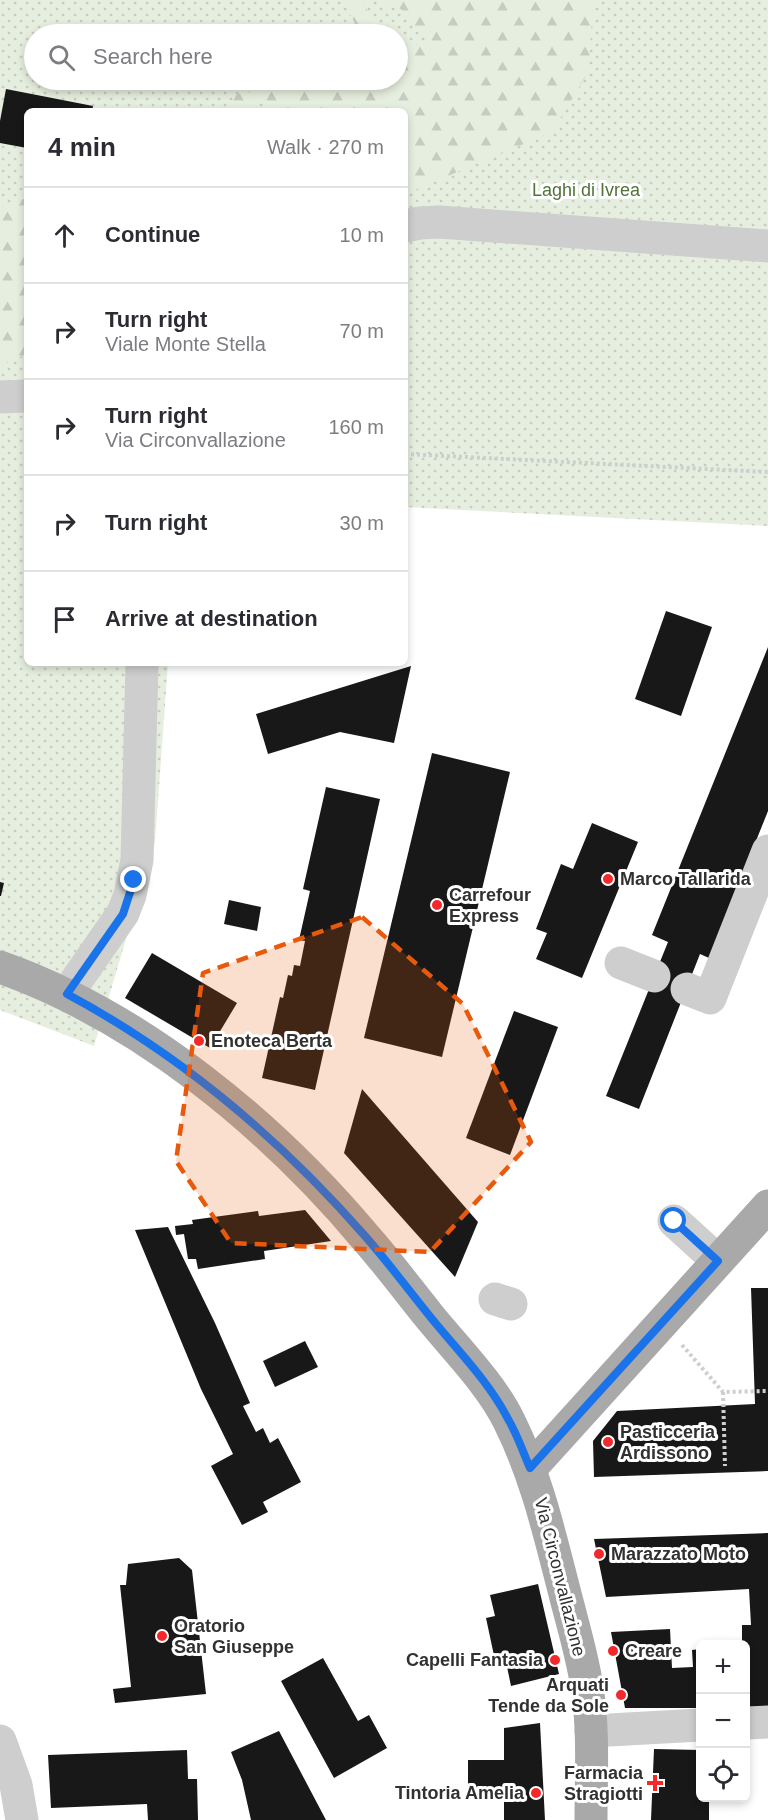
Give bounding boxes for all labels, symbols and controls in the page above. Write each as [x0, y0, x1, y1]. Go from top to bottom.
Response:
search box [24, 24, 408, 90]
icon: search [45, 41, 78, 74]
text: Search here [93, 44, 213, 69]
text: 4 min [48, 132, 116, 162]
text: Walk · 270 m [267, 136, 384, 158]
park label: Laghi di Ivrea [532, 180, 641, 200]
icon: ahead [48, 219, 81, 252]
text: Continue [105, 222, 200, 247]
text: 10 m [340, 224, 384, 246]
text: Turn right [105, 307, 207, 332]
icon: right [48, 315, 81, 348]
text: 70 m [340, 320, 384, 342]
text: Viale Monte Stella [105, 333, 266, 355]
text: Turn right [105, 403, 207, 428]
icon: right [48, 411, 81, 444]
text: 160 m [328, 416, 384, 438]
text: Via Circonvallazione [105, 429, 286, 451]
icon: right [48, 507, 81, 540]
text: Turn right [105, 510, 207, 535]
text: 30 m [340, 512, 384, 534]
icon: arrive [48, 603, 81, 636]
text: Arrive at destination [105, 606, 318, 631]
route end [120, 866, 146, 892]
place label: Marco Tallarida [620, 869, 752, 889]
marker: Marco Tallarida [601, 872, 615, 886]
place label: Carrefour Express [449, 885, 531, 926]
marker: Carrefour Express [430, 898, 444, 912]
place label: Enoteca Berta [211, 1031, 333, 1051]
marker: Enoteca Berta [192, 1034, 206, 1048]
route start [660, 1207, 686, 1233]
place label: Pasticceria Ardissono [620, 1422, 716, 1463]
marker: Pasticceria Ardissono [601, 1435, 615, 1449]
street label: Via Circonvallazione [531, 1496, 589, 1658]
place label: Marazzato Moto [611, 1544, 746, 1564]
marker: Marazzato Moto [592, 1547, 606, 1561]
place label: Oratorio San Giuseppe [174, 1616, 294, 1657]
marker: Oratorio San Giuseppe [155, 1629, 169, 1643]
map controls [696, 1640, 750, 1802]
button: + [696, 1640, 750, 1694]
place label: Creare [625, 1641, 682, 1661]
marker: Creare [606, 1644, 620, 1658]
place label: Capelli Fantasia [406, 1650, 544, 1670]
marker: Capelli Fantasia [548, 1653, 562, 1667]
place label: Arquati Tende da Sole [488, 1675, 609, 1716]
marker: Arquati Tende da Sole [614, 1688, 628, 1702]
button: − [696, 1694, 750, 1748]
button: locate [696, 1748, 750, 1802]
place label: Farmacia Stragiotti [564, 1763, 644, 1804]
marker: Farmacia Stragiotti [648, 1776, 662, 1790]
place label: Tintoria Amelia [395, 1783, 525, 1803]
marker: Tintoria Amelia [529, 1786, 543, 1800]

